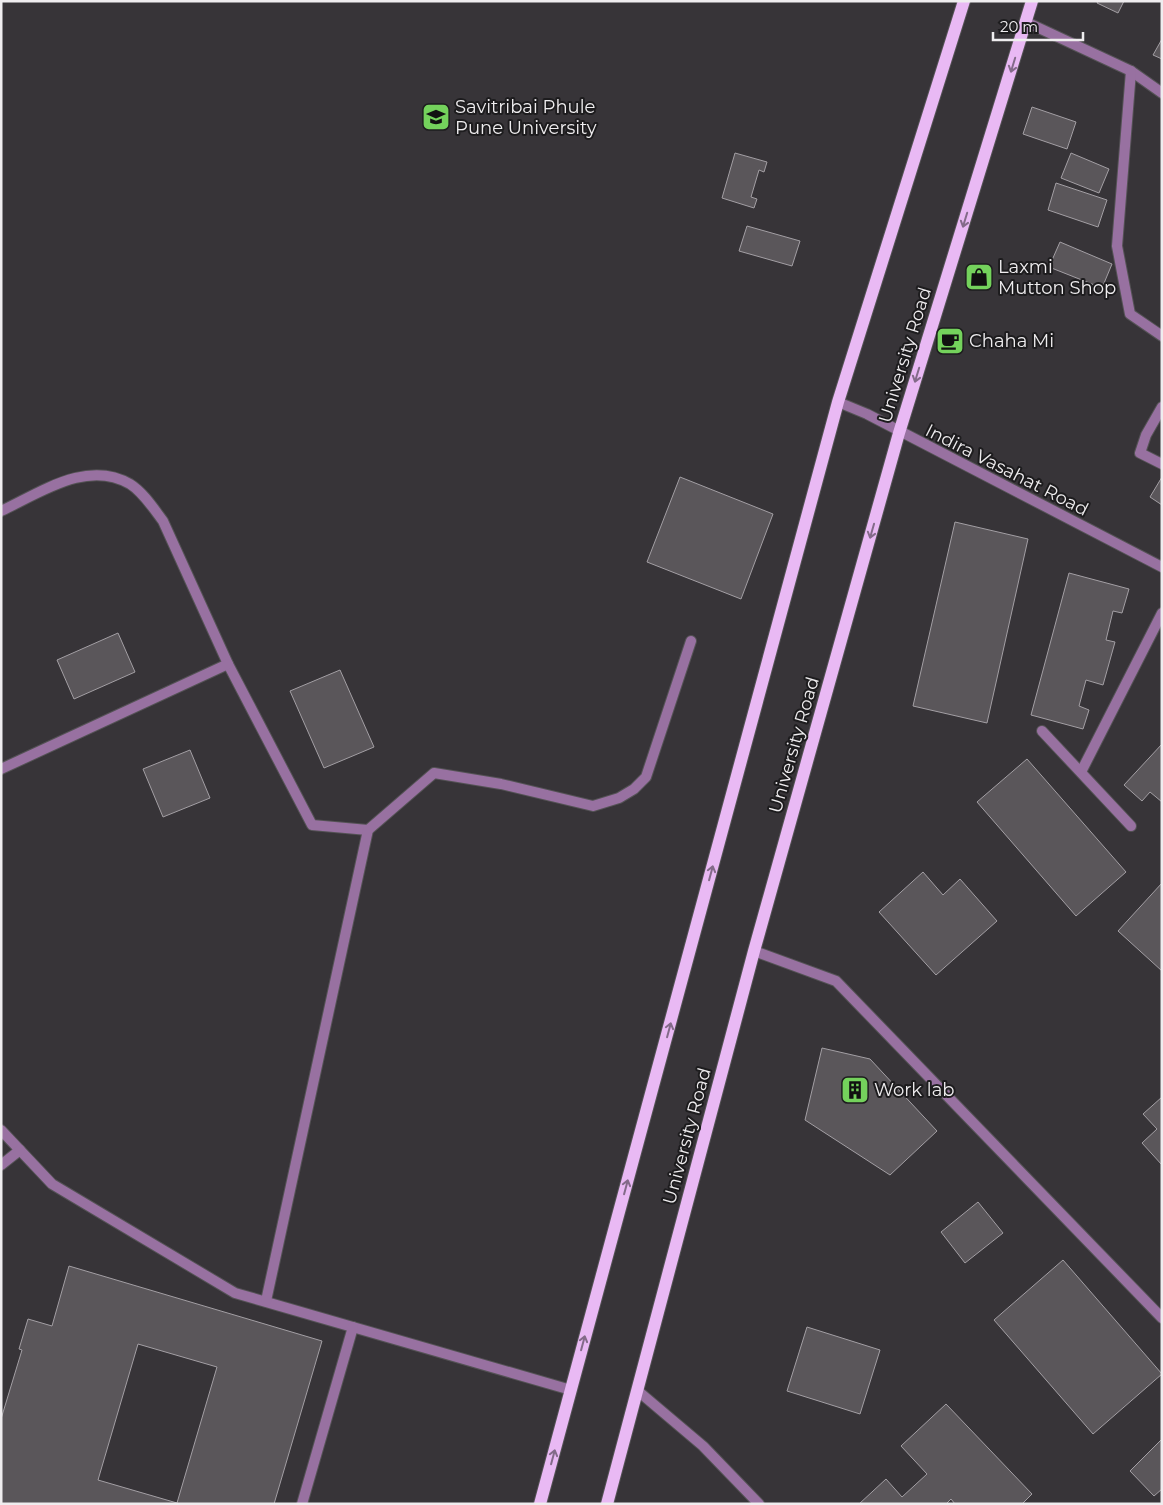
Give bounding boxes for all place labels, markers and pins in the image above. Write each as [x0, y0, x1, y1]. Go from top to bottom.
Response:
place label: Savitribai Phule Pune University [455, 96, 597, 139]
school or university icon: Savitribai Phule Pune University [421, 102, 451, 132]
place label: Laxmi Mutton Shop [998, 256, 1116, 299]
shop icon: Laxmi Mutton Shop [964, 262, 994, 292]
cafe icon: Chaha Mi [935, 326, 965, 356]
place label: Chaha Mi [969, 330, 1054, 352]
building icon: Work lab [840, 1075, 870, 1105]
place label: Work lab [874, 1079, 955, 1101]

